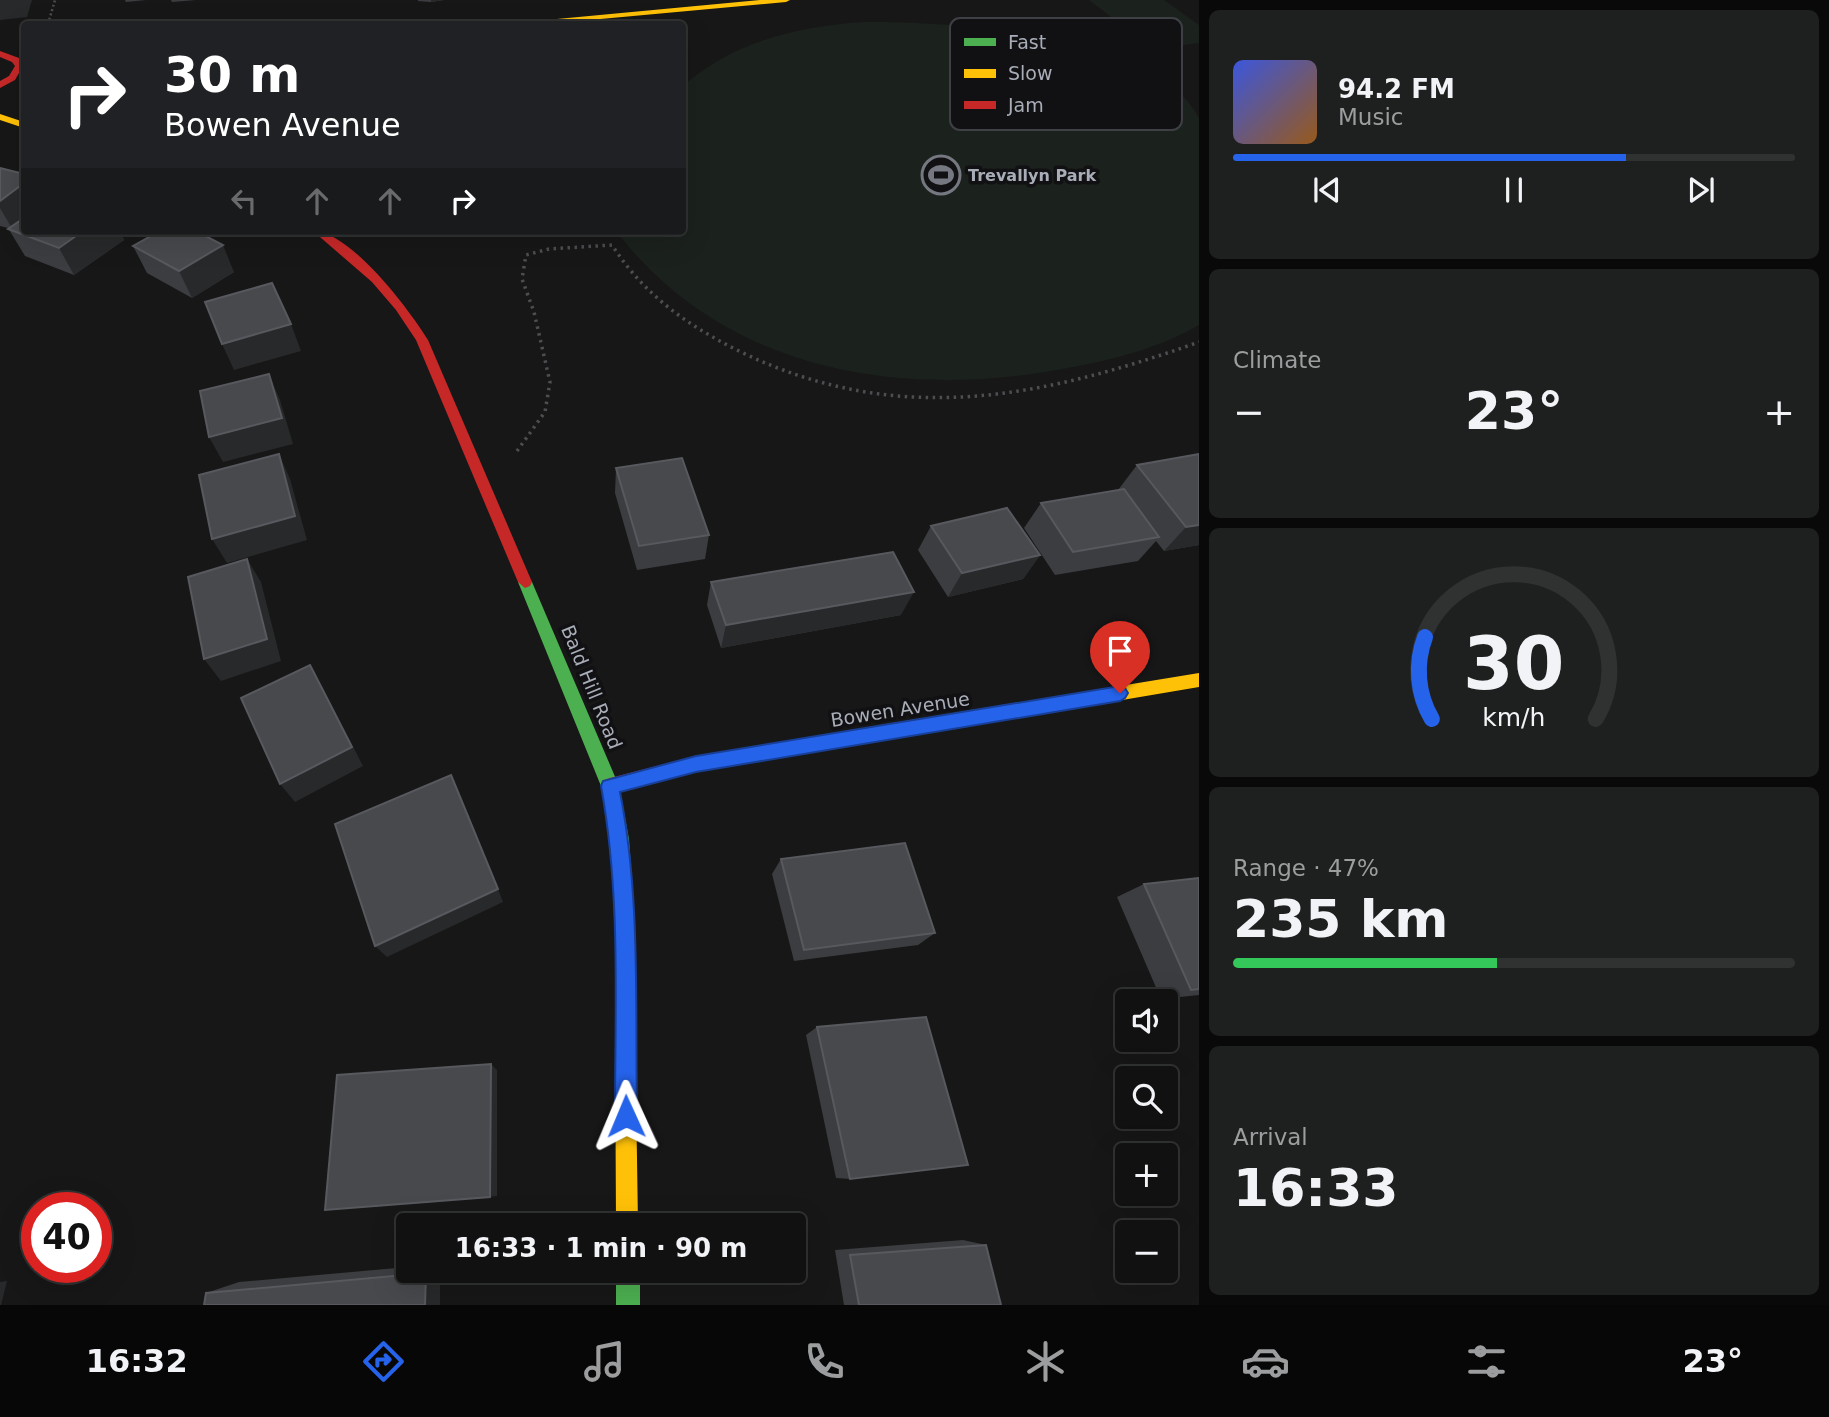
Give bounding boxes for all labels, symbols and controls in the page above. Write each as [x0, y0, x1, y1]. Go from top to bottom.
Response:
legend [950, 18, 1182, 130]
text: Fast [1008, 31, 1046, 53]
text: 30 m [164, 47, 300, 104]
icon: right [49, 49, 140, 140]
text: Slow [1008, 62, 1053, 84]
text: 94.2 FM [1338, 74, 1455, 104]
text: Jam [1007, 94, 1044, 116]
text: Music [1338, 104, 1403, 130]
text: Bowen Avenue [164, 106, 401, 144]
sports icon: Trevallyn Park [920, 154, 962, 196]
place label: Trevallyn Park [968, 166, 1096, 185]
icon: previous [1308, 171, 1346, 209]
icon: pause [1495, 171, 1533, 209]
icon: next [1682, 171, 1720, 209]
icon: left [225, 182, 263, 220]
icon: ahead [298, 182, 336, 220]
icon: ahead [371, 182, 409, 220]
icon: right [444, 182, 482, 220]
text: Climate [1233, 347, 1322, 373]
text: 23° [1465, 381, 1563, 441]
text: − [1233, 390, 1265, 434]
text: + [1763, 390, 1795, 434]
pin [1090, 621, 1150, 693]
text: 30 [1463, 621, 1565, 706]
street label: Bald Hill Road [557, 622, 627, 752]
icon: arrive [1101, 632, 1139, 670]
street label: Bowen Avenue [829, 687, 971, 731]
text: km/h [1482, 702, 1546, 731]
text: Range · 47% [1233, 855, 1379, 881]
text: 235 km [1233, 889, 1448, 949]
map controls [1115, 989, 1178, 1283]
button: sound [1115, 989, 1178, 1052]
button: search [1115, 1066, 1178, 1129]
position arrow [589, 1079, 663, 1153]
text: Arrival [1233, 1124, 1308, 1150]
button: + [1115, 1143, 1178, 1206]
text: 16:33 [1233, 1158, 1399, 1218]
speed limit sign: 40 [21, 1192, 112, 1283]
button: − [1115, 1220, 1178, 1283]
text: 16:33 · 1 min · 90 m [455, 1233, 747, 1263]
icon: directions [359, 1337, 408, 1386]
icon: music [580, 1337, 629, 1386]
icon: phone [800, 1337, 849, 1386]
icon: climate [1021, 1337, 1070, 1386]
icon: car [1241, 1337, 1290, 1386]
icon: filters [1462, 1337, 1511, 1386]
text: 16:32 [86, 1342, 188, 1380]
text: 23° [1683, 1342, 1743, 1380]

